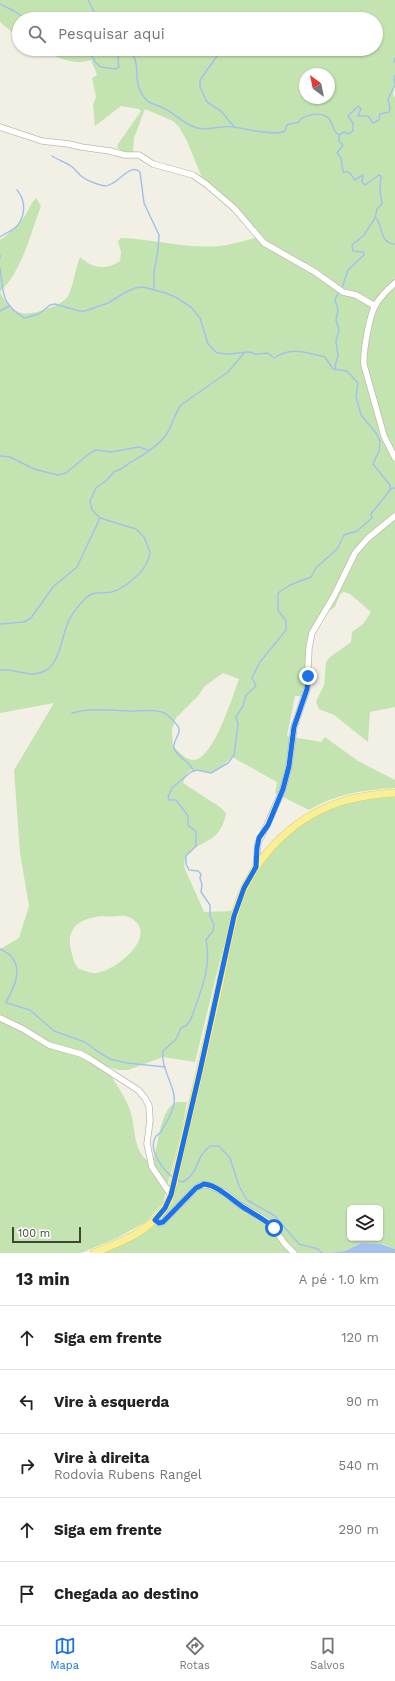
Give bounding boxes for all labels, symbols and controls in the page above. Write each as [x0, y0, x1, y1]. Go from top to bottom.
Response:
search box [12, 12, 383, 56]
icon: search [26, 23, 48, 45]
text: Pesquisar aqui [58, 25, 165, 43]
north arrow [299, 68, 335, 104]
route end [299, 667, 317, 685]
map controls [347, 1205, 383, 1241]
button: layers [347, 1205, 383, 1241]
route start [265, 1219, 283, 1237]
scale bar [12, 1225, 81, 1244]
text: 100 m [18, 1227, 50, 1240]
text: 13 min [16, 1269, 70, 1289]
text: A pé · 1.0 km [299, 1272, 379, 1287]
icon: ahead [16, 1327, 38, 1349]
text: Siga em frente [54, 1329, 162, 1347]
text: 120 m [341, 1330, 379, 1345]
icon: left [16, 1391, 38, 1413]
text: Vire à esquerda [54, 1393, 169, 1411]
text: 90 m [346, 1394, 379, 1409]
text: Vire à direita [54, 1449, 149, 1467]
icon: right [16, 1455, 38, 1477]
text: 540 m [339, 1458, 379, 1473]
text: Rodovia Rubens Rangel [54, 1467, 202, 1482]
icon: ahead [16, 1519, 38, 1541]
text: Siga em frente [54, 1521, 162, 1539]
text: 290 m [338, 1522, 379, 1537]
icon: arrive [16, 1583, 38, 1605]
text: Chegada ao destino [54, 1585, 199, 1603]
tab: Mapa [50, 1635, 79, 1672]
tab: Rotas [179, 1635, 210, 1672]
tab: Salvos [310, 1635, 345, 1672]

